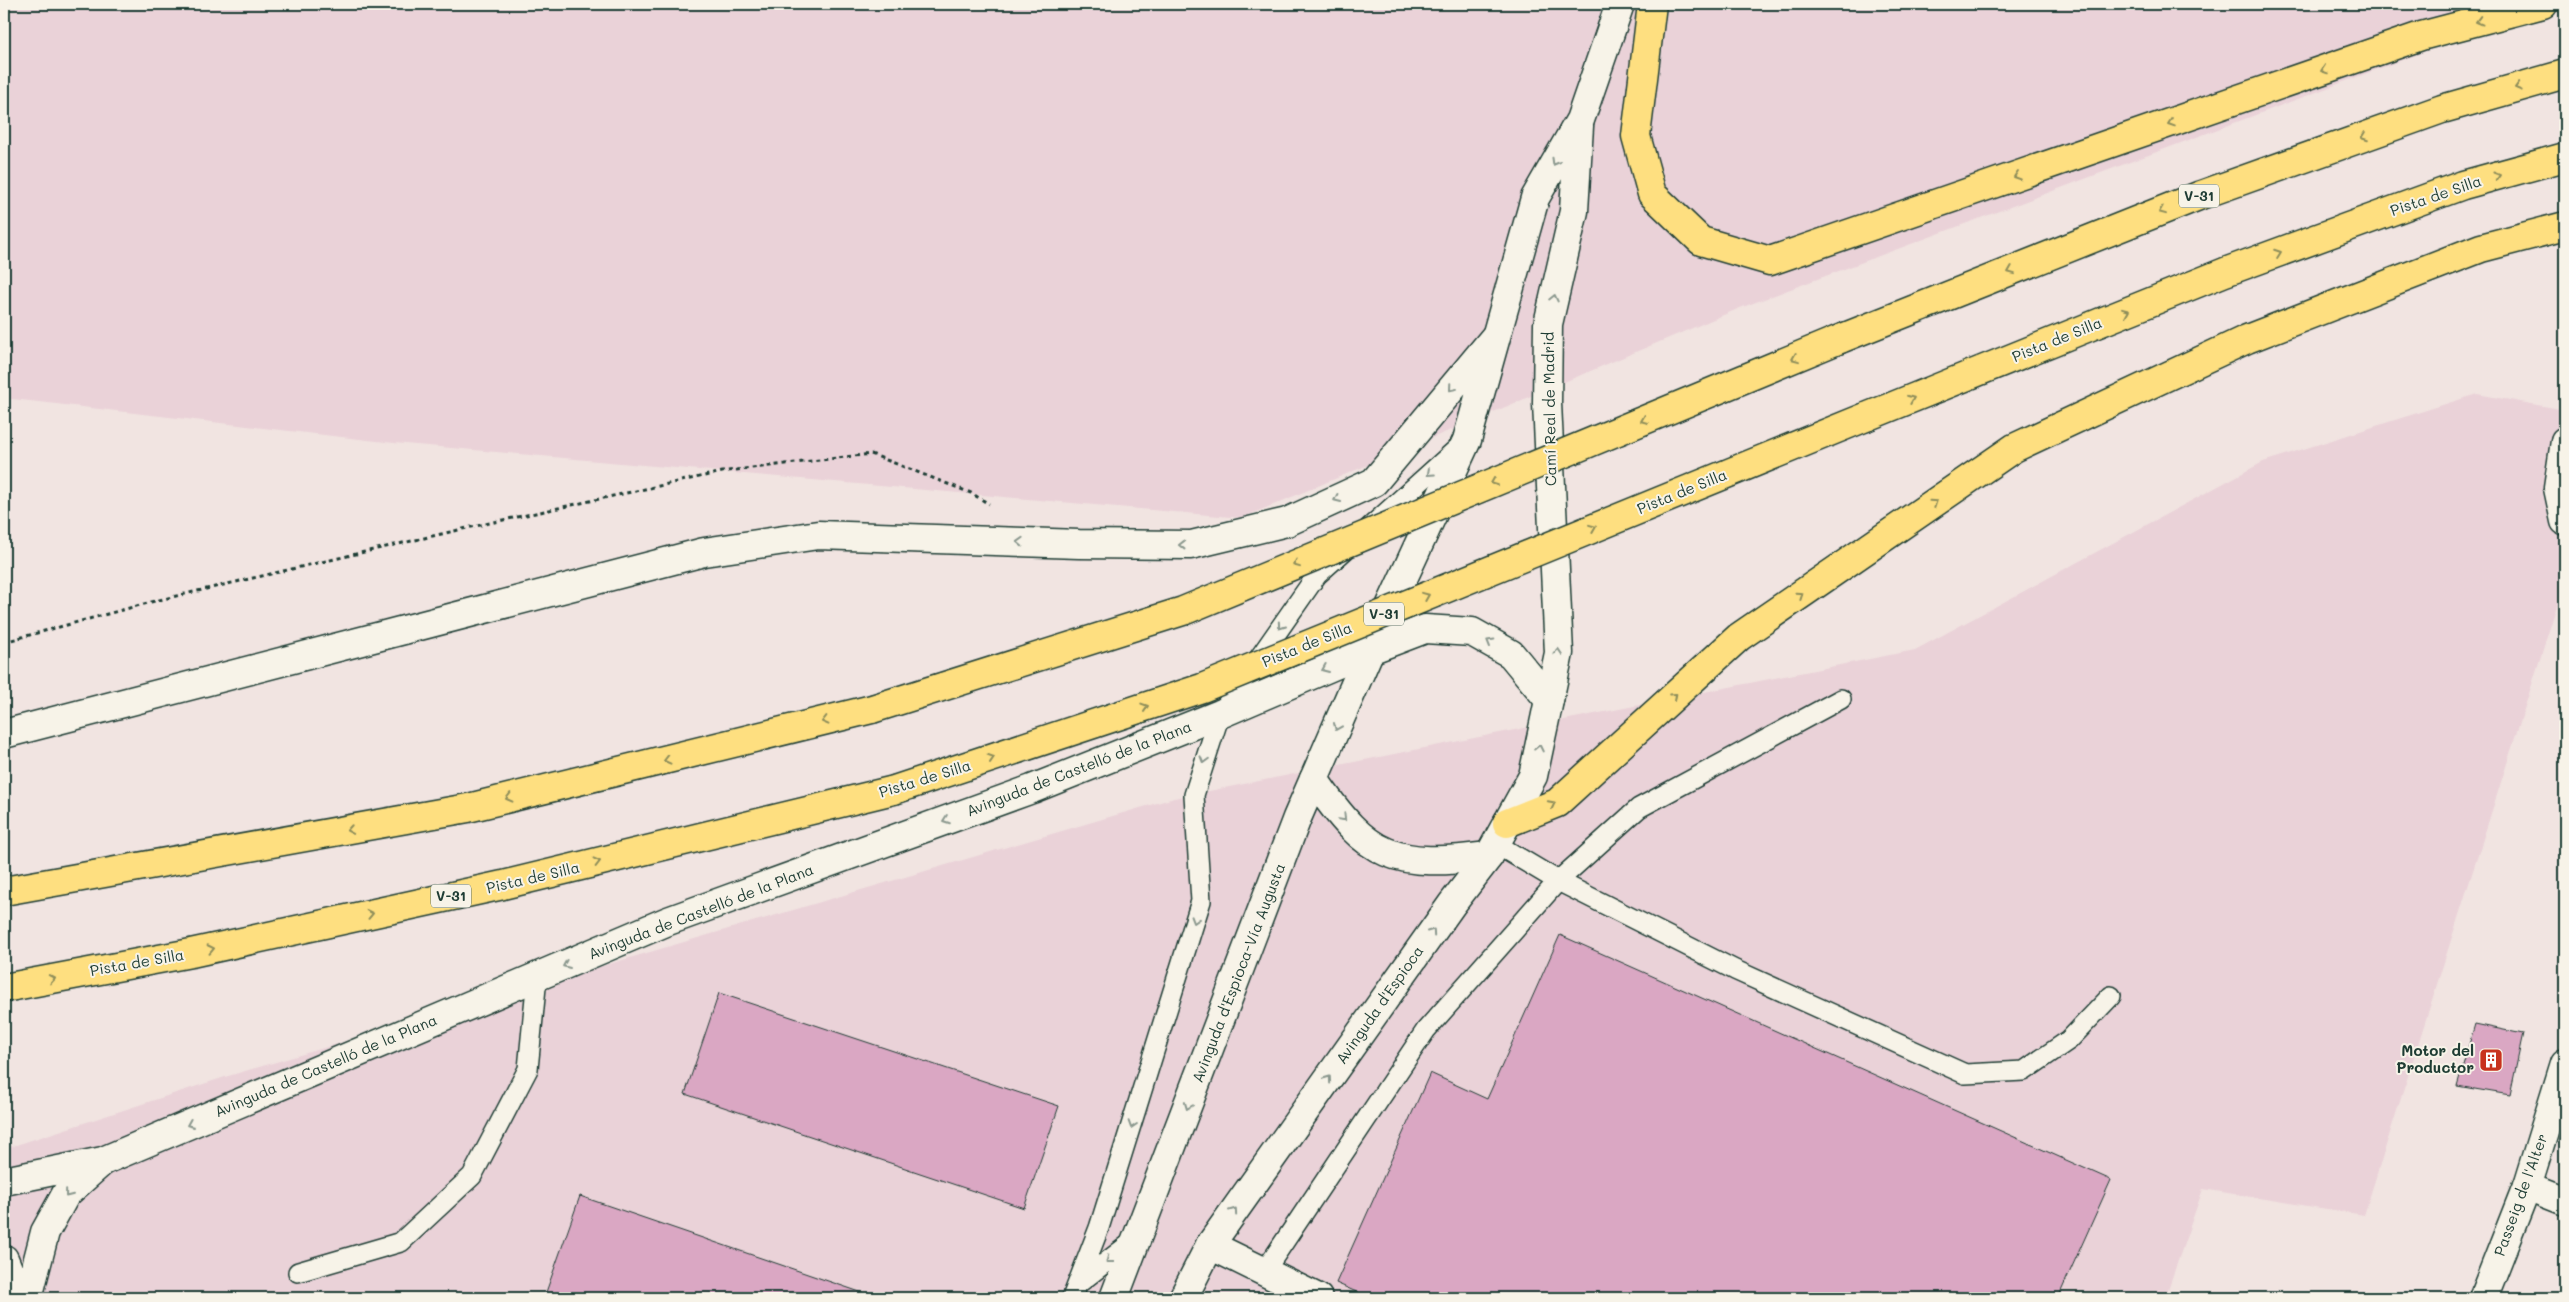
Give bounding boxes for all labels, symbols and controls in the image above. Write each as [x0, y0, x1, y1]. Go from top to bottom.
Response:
one-way arrow [2475, 15, 2484, 26]
one-way arrow [2321, 64, 2329, 74]
one-way arrow [2514, 81, 2523, 92]
one-way arrow [2167, 117, 2176, 127]
one-way arrow [2360, 131, 2368, 141]
one-way arrow [1552, 157, 1562, 166]
one-way arrow [2013, 170, 2022, 180]
street label: Pista de Silla [2387, 170, 2484, 220]
one-way arrow [2493, 171, 2502, 182]
road number: V-31 [2179, 185, 2219, 208]
one-way arrow [2158, 205, 2167, 215]
one-way arrow [2273, 249, 2282, 259]
one-way arrow [2007, 265, 2016, 275]
one-way arrow [1548, 293, 1559, 302]
one-way arrow [2122, 307, 2130, 317]
street label: Pista de Silla [2009, 312, 2105, 366]
street label: Camí Real de Madrid [1538, 332, 1560, 486]
one-way arrow [1791, 352, 1799, 362]
one-way arrow [1448, 383, 1457, 392]
one-way arrow [1906, 394, 1915, 405]
one-way arrow [1640, 414, 1649, 424]
street label: Pista de Silla [1634, 464, 1730, 518]
one-way arrow [1427, 467, 1436, 476]
one-way arrow [1490, 476, 1499, 486]
one-way arrow [1333, 493, 1342, 504]
one-way arrow [1928, 500, 1938, 509]
one-way arrow [1588, 524, 1597, 535]
one-way arrow [1015, 537, 1023, 547]
one-way arrow [1178, 540, 1186, 550]
one-way arrow [1292, 559, 1300, 569]
one-way arrow [1421, 592, 1430, 603]
one-way arrow [1794, 592, 1804, 601]
road number: V-31 [1364, 602, 1404, 626]
street label: Pista de Silla [1259, 617, 1355, 671]
one-way arrow [1278, 620, 1287, 630]
one-way arrow [1486, 638, 1495, 648]
one-way arrow [1552, 647, 1563, 655]
one-way arrow [1321, 663, 1330, 674]
one-way arrow [1668, 693, 1677, 702]
one-way arrow [1140, 703, 1149, 713]
one-way arrow [820, 715, 829, 726]
street label: Avinguda de Castelló de la Plana [963, 716, 1194, 820]
one-way arrow [1332, 722, 1343, 731]
one-way arrow [1533, 743, 1544, 752]
one-way arrow [662, 754, 671, 765]
one-way arrow [986, 754, 994, 764]
street label: Pista de Silla [876, 755, 973, 802]
one-way arrow [1200, 755, 1210, 764]
one-way arrow [505, 792, 514, 803]
one-way arrow [1547, 800, 1556, 810]
one-way arrow [1337, 813, 1346, 822]
one-way arrow [943, 814, 951, 824]
one-way arrow [345, 824, 354, 834]
street label: Pista de Silla [484, 857, 581, 897]
one-way arrow [592, 857, 601, 868]
street label: Avinguda de Castelló de la Plana [585, 859, 816, 963]
street label: Avinguda d'Espioca-Vía Augusta [1187, 860, 1289, 1085]
road number: V-31 [431, 884, 471, 908]
one-way arrow [366, 909, 375, 920]
one-way arrow [1191, 915, 1201, 924]
one-way arrow [1426, 928, 1435, 938]
street label: Avinguda d'Espioca [1331, 941, 1427, 1067]
street label: Pista de Silla [88, 944, 185, 980]
one-way arrow [207, 944, 216, 954]
one-way arrow [562, 959, 571, 969]
one-way arrow [47, 974, 56, 984]
street label: Avinguda de Castelló de la Plana [211, 1009, 440, 1121]
place label: Motor del Productor [2396, 1040, 2474, 1077]
building icon: Motor del Productor [2478, 1047, 2504, 1073]
one-way arrow [1322, 1075, 1331, 1085]
one-way arrow [1184, 1101, 1194, 1110]
one-way arrow [186, 1117, 195, 1128]
one-way arrow [1128, 1121, 1138, 1129]
street label: Passeig de l'Alter [2489, 1131, 2551, 1259]
one-way arrow [64, 1189, 73, 1198]
one-way arrow [1228, 1207, 1237, 1217]
one-way arrow [1106, 1255, 1115, 1263]

